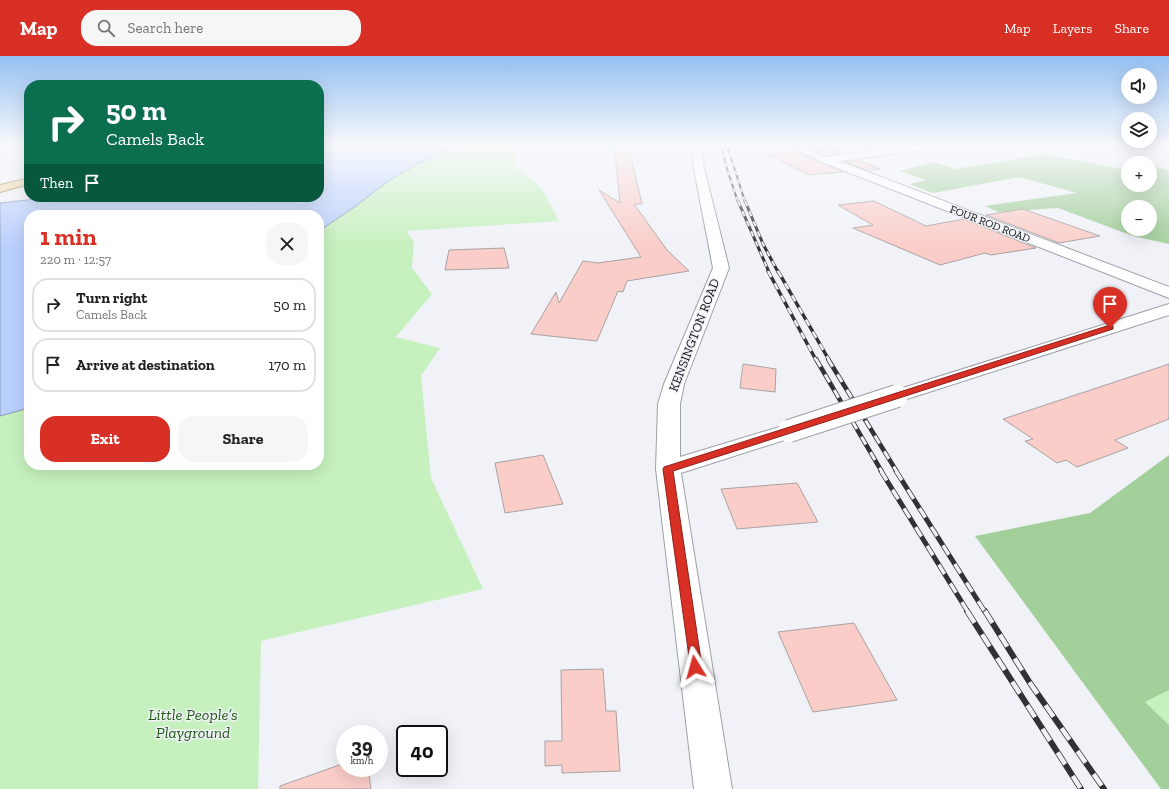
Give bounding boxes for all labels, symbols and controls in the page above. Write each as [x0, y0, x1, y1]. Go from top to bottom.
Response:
search box [81, 10, 361, 46]
text: Map [20, 17, 57, 40]
icon: search [95, 17, 117, 39]
text: Search here [127, 19, 203, 37]
text: Map [1004, 20, 1031, 37]
text: Layers [1053, 20, 1092, 37]
text: Share [1114, 20, 1149, 37]
map controls [1121, 68, 1157, 236]
button: sound [1121, 68, 1157, 104]
text: 50 m [106, 94, 167, 127]
icon: right [40, 96, 92, 148]
button: layers [1121, 112, 1157, 148]
text: Camels Back [106, 128, 204, 150]
button: + [1121, 156, 1157, 192]
icon: arrive [81, 172, 103, 194]
text: Then [40, 174, 73, 192]
button: − [1121, 200, 1157, 236]
street label: FOUR ROD ROAD [948, 203, 1032, 245]
text: 1 min [40, 222, 97, 251]
button: close [266, 223, 308, 265]
text: 220 m · 12:57 [40, 252, 111, 267]
street label: KENSINGTON ROAD [666, 276, 722, 394]
pin [1093, 287, 1127, 328]
text: Turn right [76, 289, 147, 307]
icon: arrive [1099, 293, 1121, 315]
icon: right [42, 294, 64, 316]
text: 50 m [273, 296, 306, 314]
text: Camels Back [76, 307, 147, 322]
icon: arrive [42, 354, 64, 376]
text: Arrive at destination [76, 356, 215, 374]
text: 170 m [268, 356, 306, 374]
button: Exit [40, 416, 170, 462]
button: Share [178, 416, 308, 462]
position arrow [674, 646, 716, 688]
park label: Little People’s Playground [148, 705, 238, 742]
speed limit sign: 40 [396, 725, 448, 777]
text: 39 [351, 734, 373, 758]
text: km/h [351, 755, 373, 767]

